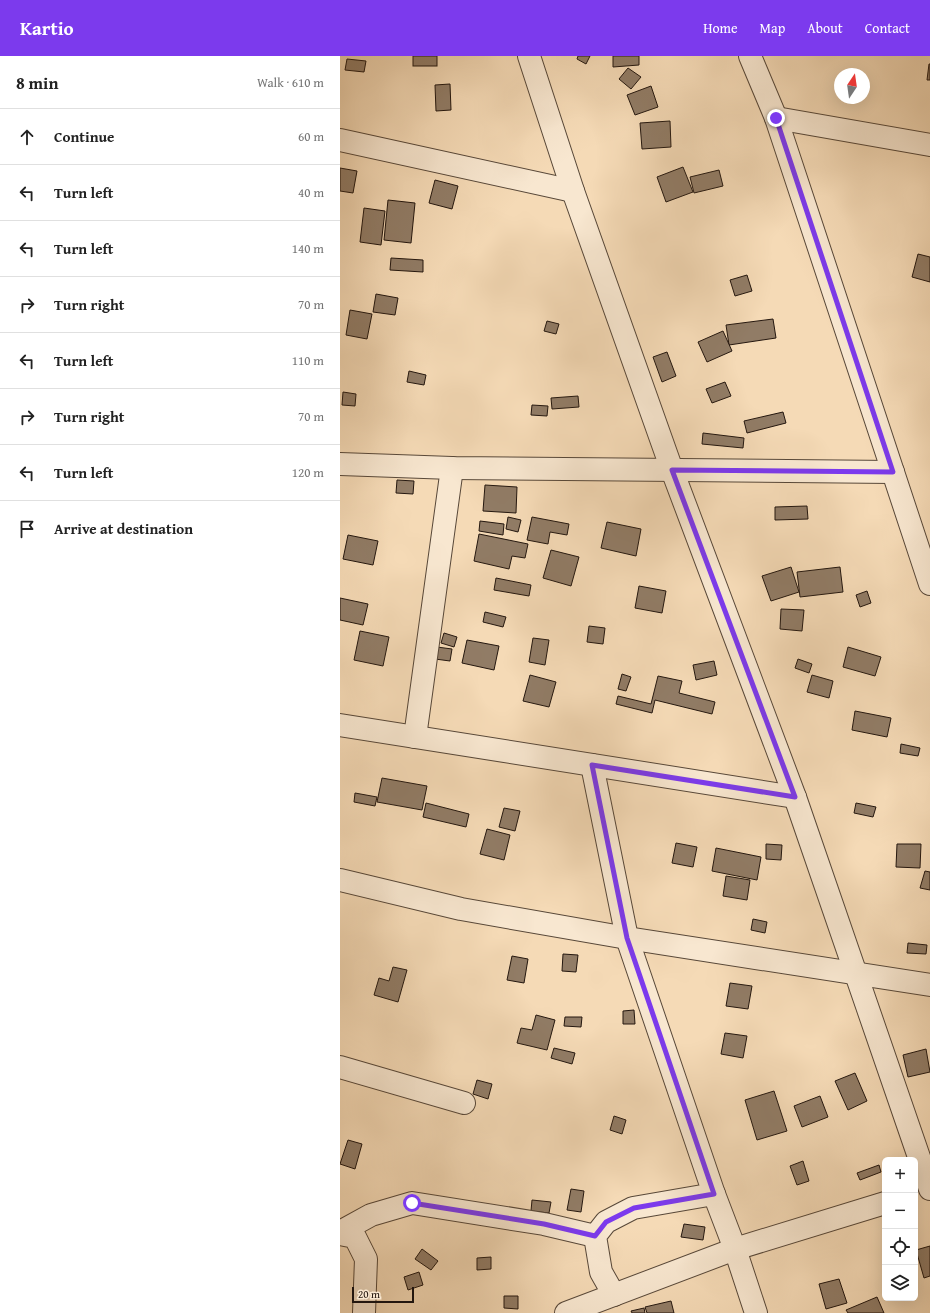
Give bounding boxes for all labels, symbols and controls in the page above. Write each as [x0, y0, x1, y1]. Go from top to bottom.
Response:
text: Kartio [20, 14, 74, 42]
text: Home [703, 18, 738, 38]
text: Map [760, 18, 785, 38]
text: About [807, 18, 843, 38]
text: Contact [865, 18, 910, 38]
north arrow [834, 68, 870, 104]
text: 8 min [16, 70, 58, 95]
text: Walk · 610 m [257, 73, 324, 92]
route end [767, 109, 785, 127]
icon: ahead [16, 126, 38, 148]
text: Continue [54, 126, 115, 147]
text: 60 m [298, 127, 324, 146]
icon: left [16, 182, 38, 204]
text: Turn left [54, 182, 113, 203]
text: 40 m [298, 183, 324, 202]
icon: left [16, 238, 38, 260]
text: Turn left [54, 238, 113, 259]
text: 140 m [292, 239, 324, 258]
icon: right [16, 294, 38, 316]
text: Turn right [54, 294, 125, 315]
text: 70 m [298, 295, 324, 314]
icon: left [16, 350, 38, 372]
text: Turn left [54, 350, 113, 371]
text: 110 m [292, 351, 324, 370]
icon: right [16, 406, 38, 428]
text: Turn right [54, 406, 125, 427]
text: 70 m [298, 407, 324, 426]
icon: left [16, 462, 38, 484]
text: Turn left [54, 462, 113, 483]
text: 120 m [292, 463, 324, 482]
icon: arrive [16, 518, 38, 540]
text: Arrive at destination [54, 518, 193, 539]
map controls [882, 1157, 918, 1301]
button: + [882, 1157, 918, 1193]
button: − [882, 1193, 918, 1229]
route start [403, 1194, 421, 1212]
button: locate [882, 1229, 918, 1265]
button: layers [882, 1265, 918, 1301]
scale bar [352, 1285, 414, 1304]
text: 20 m [358, 1286, 380, 1302]

